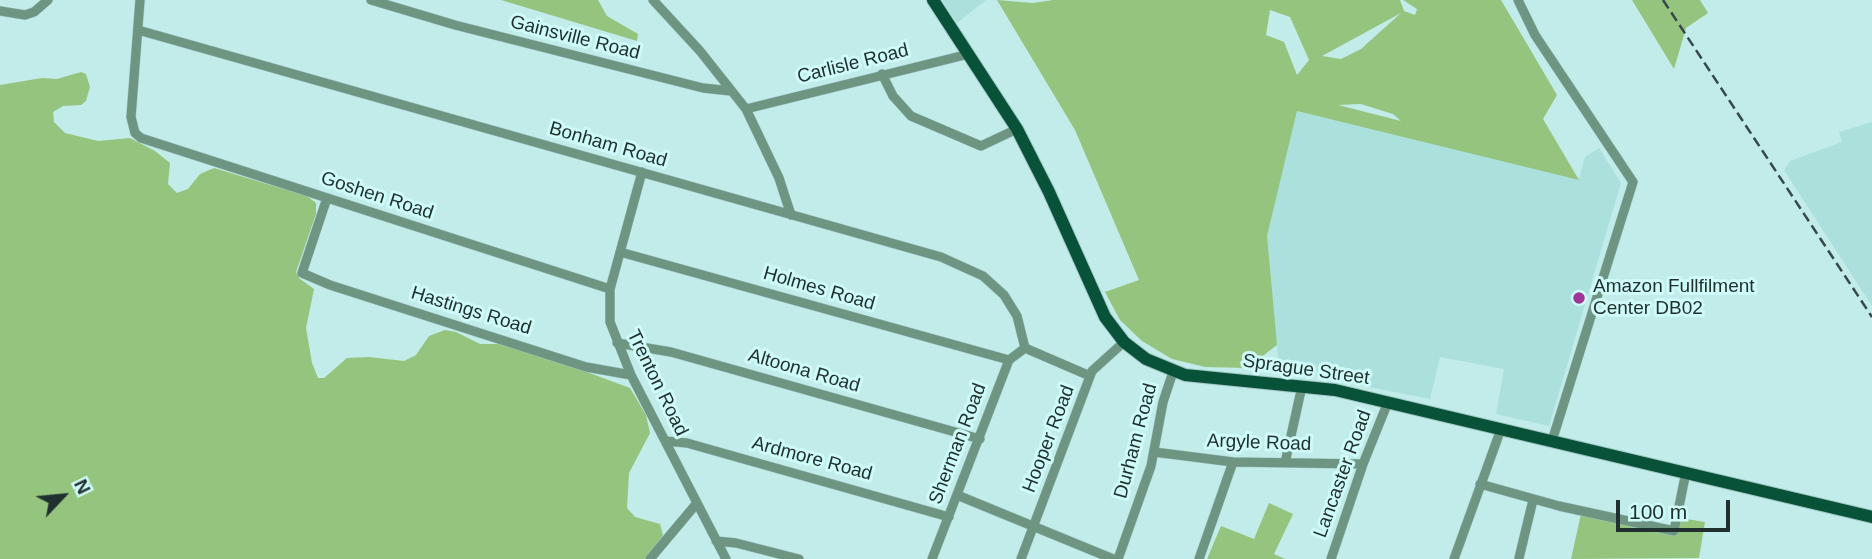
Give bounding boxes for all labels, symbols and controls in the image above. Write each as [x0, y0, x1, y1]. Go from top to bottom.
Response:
street label: Gainsville Road [508, 11, 642, 65]
street label: Carlisle Road [795, 39, 911, 89]
street label: Bonham Road [546, 117, 670, 173]
street label: Goshen Road [318, 167, 436, 225]
street label: Holmes Road [761, 262, 877, 316]
place label: Amazon Fullfilment Center DB02 [1593, 276, 1755, 320]
street label: Hastings Road [408, 282, 534, 340]
marker: Amazon Fullfilment Center DB02 [1571, 290, 1587, 306]
street label: Trenton Road [621, 326, 693, 440]
street label: Altoona Road [746, 344, 862, 398]
street label: Sprague Street [1241, 350, 1371, 390]
street label: Sherman Road [924, 380, 992, 508]
street label: Durham Road [1110, 381, 1162, 501]
street label: Hooper Road [1018, 382, 1080, 496]
street label: Lancaster Road [1309, 407, 1377, 541]
street label: Argyle Road [1206, 430, 1312, 456]
street label: Ardmore Road [749, 432, 875, 486]
north arrow [28, 461, 98, 531]
text: N [70, 476, 95, 497]
scale bar [1620, 486, 1734, 530]
text: 100 m [1629, 500, 1687, 523]

